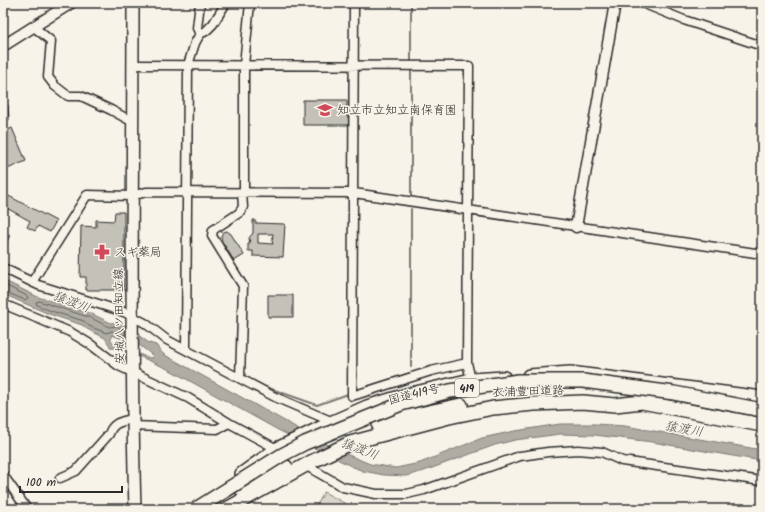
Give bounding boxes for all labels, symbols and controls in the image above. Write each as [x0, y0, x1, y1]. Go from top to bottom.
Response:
school or university icon: 知立市立知立南保育園 [316, 101, 334, 119]
place label: 知立市立知立南保育園 [337, 101, 457, 120]
pharmacy icon: スギ薬局 [93, 243, 111, 261]
place label: スギ薬局 [114, 243, 162, 262]
street label: 安城八ツ田知立線 [109, 268, 130, 364]
water label: 猿渡川 [49, 286, 93, 319]
street label: 国道419号 [386, 379, 442, 410]
road number: 419 [455, 379, 479, 397]
street label: 衣浦豊田道路 [492, 381, 564, 402]
water label: 猿渡川 [663, 416, 705, 443]
water label: 猿渡川 [337, 433, 381, 466]
scale bar [20, 468, 122, 494]
text: 100 m [26, 473, 57, 492]

